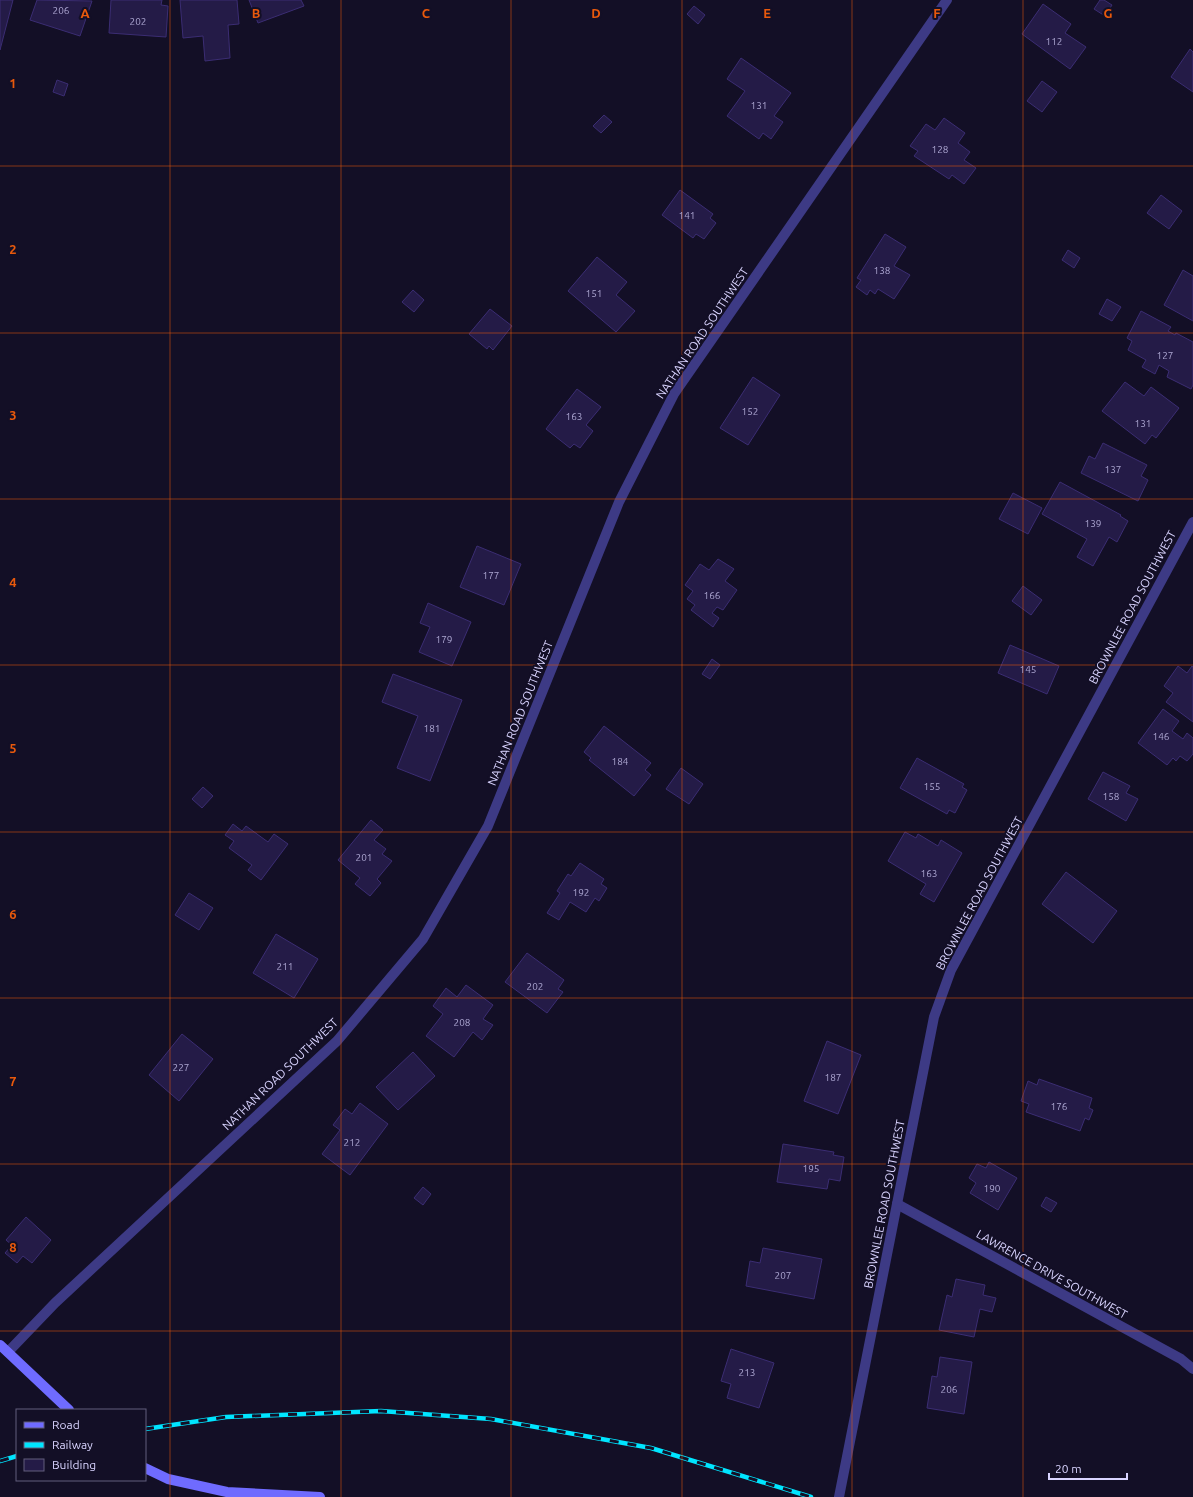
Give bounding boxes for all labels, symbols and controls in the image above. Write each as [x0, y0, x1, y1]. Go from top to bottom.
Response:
house number: 206 [53, 5, 70, 16]
text: A [80, 6, 90, 20]
text: B [252, 6, 261, 20]
text: C [422, 6, 431, 20]
text: D [591, 6, 601, 20]
text: E [763, 6, 771, 20]
text: F [933, 6, 941, 20]
text: G [1104, 6, 1113, 20]
house number: 202 [130, 16, 146, 27]
house number: 112 [1046, 36, 1062, 47]
text: 1 [9, 76, 17, 90]
house number: 131 [751, 100, 767, 111]
house number: 128 [932, 144, 949, 155]
house number: 141 [679, 210, 695, 221]
text: 2 [9, 242, 17, 256]
street label: NATHAN ROAD SOUTHWEST [653, 265, 751, 401]
house number: 138 [874, 265, 891, 276]
house number: 151 [586, 288, 602, 299]
house number: 127 [1157, 350, 1173, 361]
house number: 152 [742, 406, 758, 417]
text: 3 [9, 408, 17, 422]
house number: 163 [566, 411, 582, 422]
house number: 131 [1135, 418, 1151, 429]
house number: 137 [1105, 464, 1121, 475]
house number: 139 [1085, 518, 1101, 529]
street label: BROWNLEE ROAD SOUTHWEST [1086, 528, 1178, 686]
house number: 177 [483, 570, 499, 581]
text: 4 [9, 575, 17, 589]
house number: 166 [704, 590, 721, 601]
house number: 179 [436, 634, 452, 645]
street label: NATHAN ROAD SOUTHWEST [485, 638, 555, 787]
house number: 145 [1020, 664, 1036, 675]
house number: 181 [424, 723, 440, 734]
house number: 146 [1153, 731, 1170, 742]
text: 5 [9, 741, 17, 755]
house number: 184 [612, 756, 629, 767]
house number: 155 [924, 781, 940, 792]
house number: 158 [1103, 791, 1120, 802]
street label: BROWNLEE ROAD SOUTHWEST [933, 814, 1025, 972]
house number: 201 [356, 852, 372, 863]
house number: 163 [921, 868, 937, 879]
house number: 192 [573, 887, 589, 898]
text: 6 [9, 907, 17, 921]
house number: 211 [277, 961, 293, 972]
house number: 202 [527, 981, 543, 992]
street label: NATHAN ROAD SOUTHWEST [220, 1015, 341, 1133]
house number: 208 [454, 1017, 471, 1028]
house number: 227 [173, 1062, 189, 1073]
house number: 187 [825, 1072, 841, 1083]
text: 7 [9, 1074, 17, 1088]
house number: 176 [1051, 1101, 1068, 1112]
street label: BROWNLEE ROAD SOUTHWEST [861, 1118, 907, 1289]
house number: 212 [344, 1137, 360, 1148]
house number: 195 [803, 1163, 819, 1174]
house number: 190 [984, 1183, 1001, 1194]
street label: LAWRENCE DRIVE SOUTHWEST [974, 1227, 1130, 1321]
text: 8 [9, 1240, 17, 1254]
house number: 207 [775, 1270, 791, 1281]
house number: 213 [739, 1367, 755, 1378]
house number: 206 [941, 1384, 958, 1395]
legend [16, 1409, 146, 1481]
text: Road [52, 1418, 80, 1431]
text: Railway [52, 1438, 93, 1451]
scale bar [1049, 1455, 1127, 1481]
text: Building [52, 1458, 96, 1471]
text: 20 m [1055, 1462, 1082, 1475]

